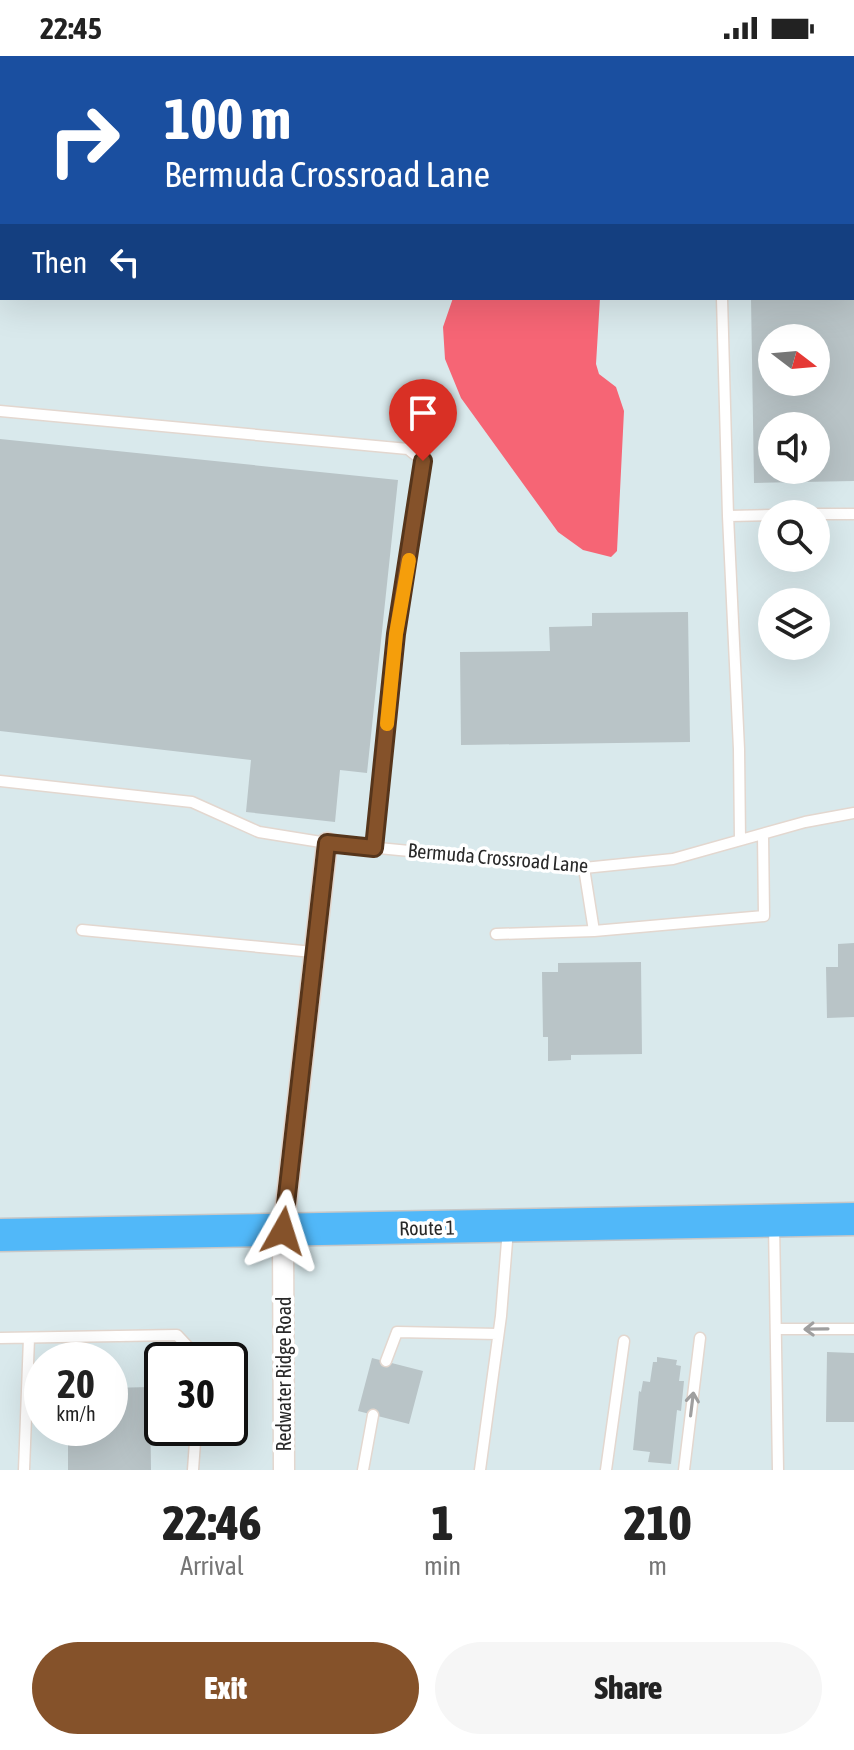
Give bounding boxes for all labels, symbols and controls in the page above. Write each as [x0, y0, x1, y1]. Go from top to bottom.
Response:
text: 22:45 [40, 11, 102, 45]
text: 100 m [164, 87, 291, 151]
icon: right [32, 88, 136, 192]
text: Bermuda Crossroad Lane [164, 153, 490, 195]
icon: left [103, 240, 147, 284]
text: Then [32, 245, 87, 279]
north arrow [758, 324, 830, 396]
map controls [758, 324, 830, 660]
pin [389, 379, 457, 461]
icon: arrive [401, 391, 445, 435]
button: sound [758, 412, 830, 484]
button: search [758, 500, 830, 572]
button: layers [758, 588, 830, 660]
street label: Bermuda Crossroad Lane [407, 838, 589, 877]
position arrow [241, 1189, 325, 1273]
street label: Route 1 [399, 1216, 455, 1239]
street label: Redwater Ridge Road [272, 1296, 295, 1452]
one-way arrow [803, 1321, 830, 1337]
speed limit sign: 30 [144, 1342, 248, 1446]
text: 20 [57, 1361, 95, 1406]
one-way arrow [685, 1391, 700, 1418]
text: km/h [56, 1402, 96, 1425]
text: 22:46 [163, 1495, 261, 1550]
text: 1 [431, 1495, 454, 1550]
text: 210 [624, 1495, 691, 1550]
text: Arrival [180, 1551, 244, 1581]
text: min [424, 1551, 461, 1581]
text: m [648, 1551, 667, 1581]
button: Exit [32, 1642, 419, 1734]
button: Share [435, 1642, 822, 1734]

